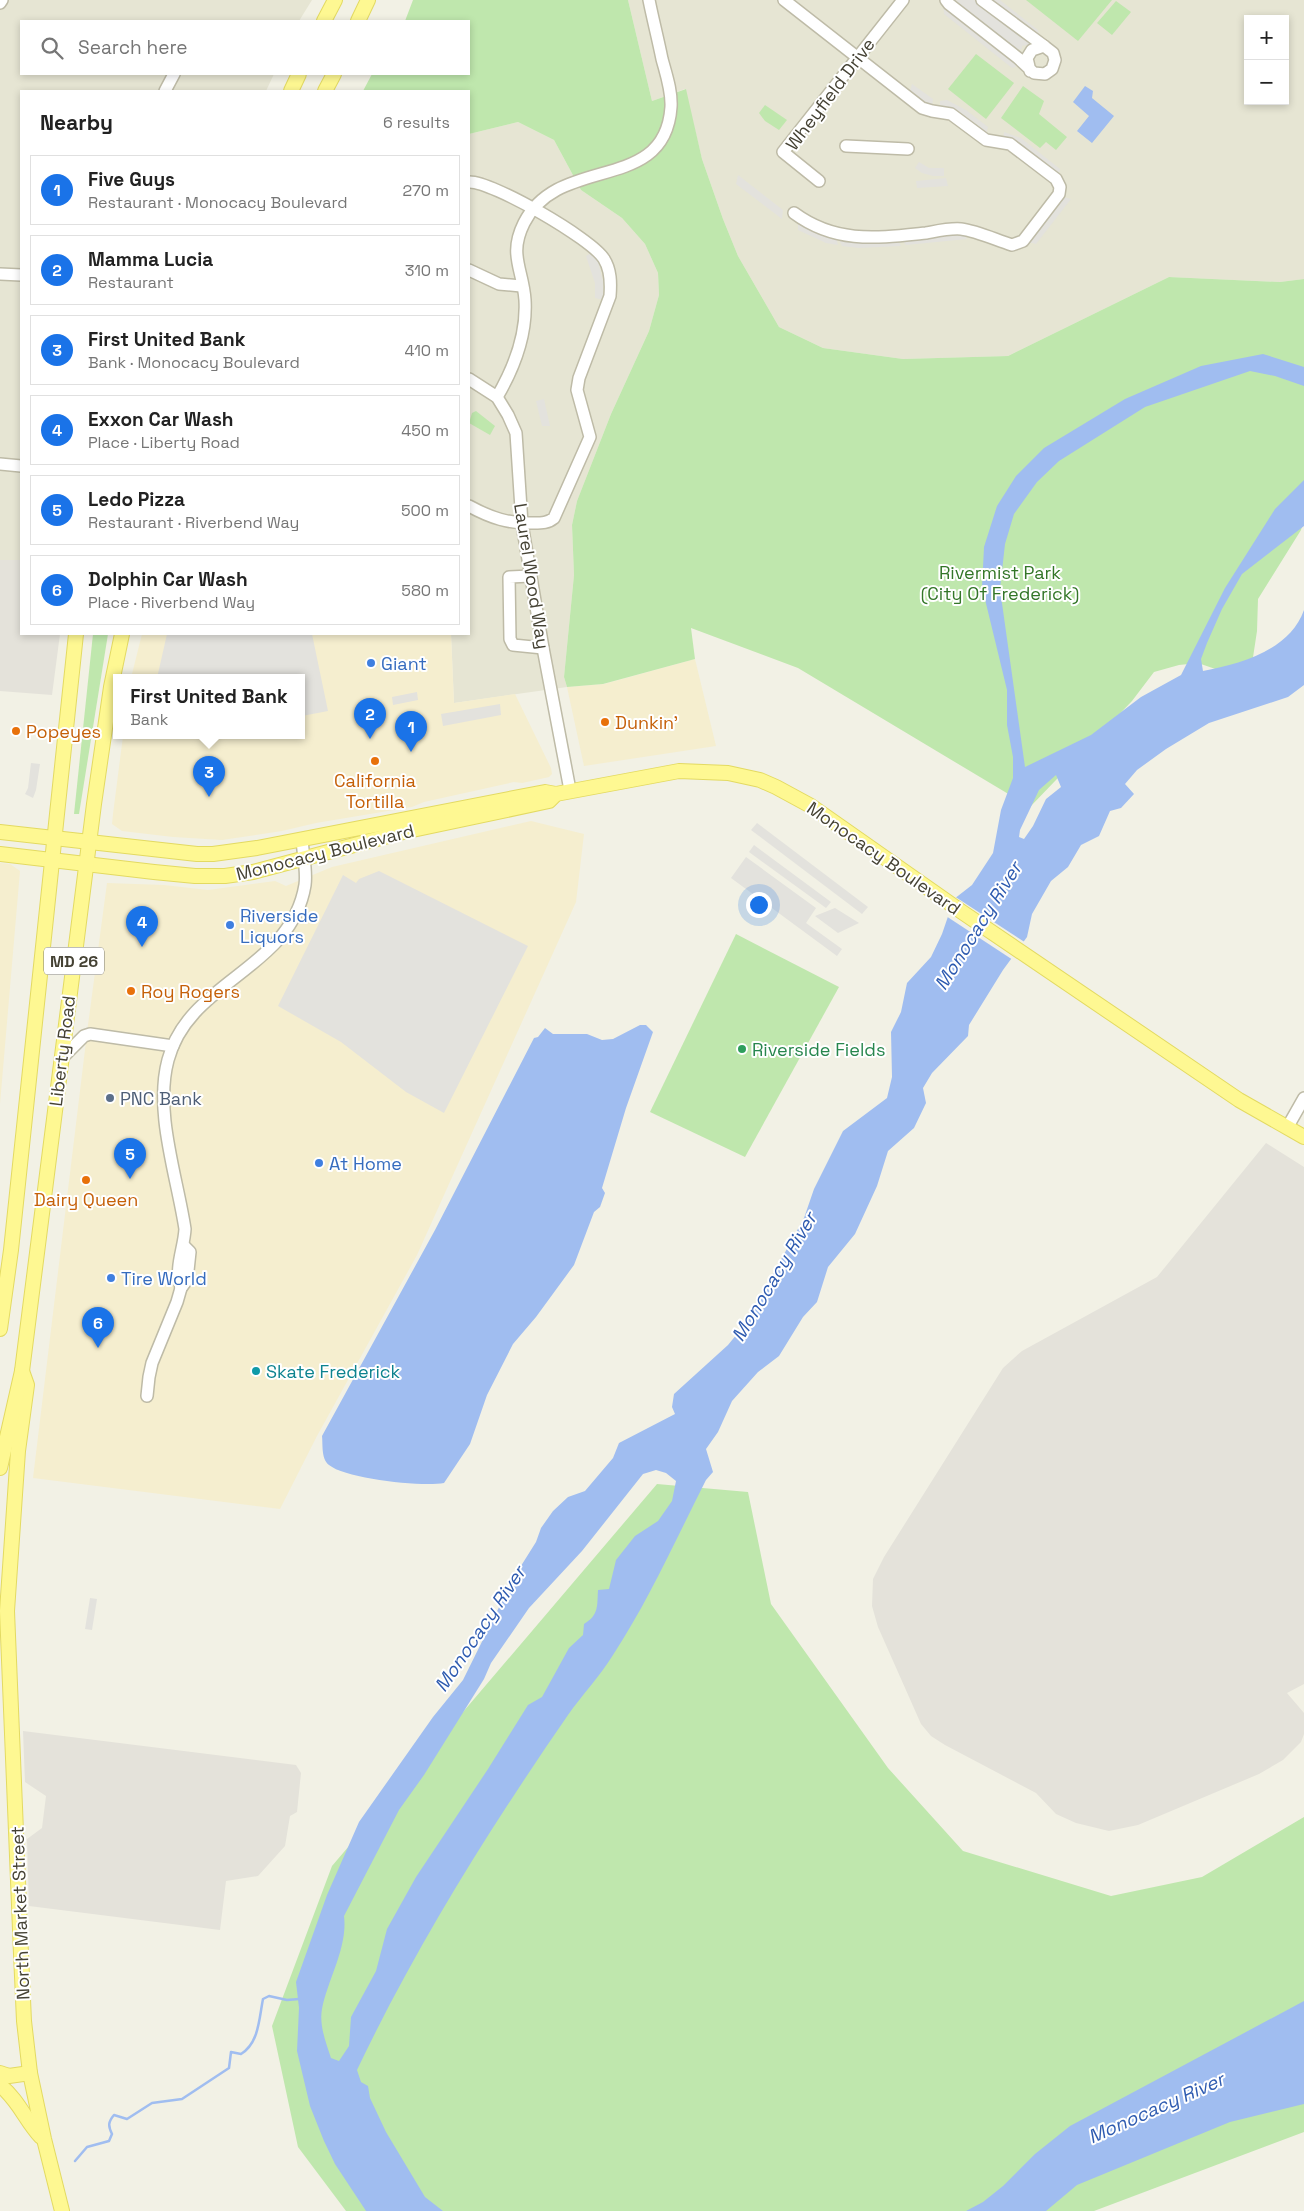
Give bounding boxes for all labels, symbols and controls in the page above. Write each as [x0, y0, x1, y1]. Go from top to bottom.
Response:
map controls [1244, 15, 1289, 105]
button: + [1244, 15, 1289, 60]
search box [20, 20, 470, 75]
street label: Wheyfield Drive [780, 33, 880, 155]
icon: search [38, 34, 66, 62]
text: Search here [78, 35, 188, 60]
button: − [1244, 60, 1289, 105]
text: Nearby [40, 109, 113, 136]
text: 6 results [383, 112, 450, 133]
text: Five Guys [88, 167, 175, 192]
text: 1 [53, 180, 61, 201]
text: 270 m [402, 180, 449, 201]
text: Restaurant · Monocacy Boulevard [88, 192, 347, 213]
text: Mamma Lucia [88, 247, 213, 272]
text: 2 [52, 260, 62, 281]
text: 310 m [405, 260, 449, 281]
text: Restaurant [88, 272, 174, 293]
text: First United Bank [88, 327, 246, 352]
text: 3 [52, 340, 62, 361]
text: 410 m [405, 340, 449, 361]
text: Bank · Monocacy Boulevard [88, 352, 300, 373]
text: Exxon Car Wash [88, 407, 234, 432]
text: 4 [52, 420, 62, 441]
text: 450 m [401, 420, 449, 441]
text: Place · Liberty Road [88, 432, 240, 453]
text: Ledo Pizza [88, 487, 185, 512]
text: 5 [52, 500, 62, 521]
text: 500 m [401, 500, 449, 521]
street label: Laurel Wood Way [509, 501, 555, 651]
text: Restaurant · Riverbend Way [88, 512, 299, 533]
park label: Rivermist Park (City Of Frederick) [921, 561, 1079, 605]
text: Dolphin Car Wash [88, 567, 248, 592]
text: 6 [52, 580, 62, 601]
text: 580 m [401, 580, 449, 601]
text: Place · Riverbend Way [88, 592, 255, 613]
place label: Giant [381, 652, 427, 675]
marker: Giant [365, 657, 377, 669]
popup [113, 674, 305, 739]
text: First United Bank [130, 684, 288, 709]
pin: 2 [354, 698, 386, 739]
text: Bank [130, 709, 168, 730]
pin: 1 [395, 711, 427, 752]
place label: Dunkin' [615, 711, 678, 734]
marker: Dunkin' [599, 716, 611, 728]
place label: Popeyes [26, 720, 101, 743]
marker: Popeyes [10, 725, 22, 737]
marker: California Tortilla [369, 755, 381, 767]
pin: 3 [193, 756, 225, 797]
place label: California Tortilla [334, 769, 416, 813]
street label: Monocacy Boulevard [803, 796, 965, 920]
street label: Monocacy Boulevard [234, 819, 416, 885]
water label: Monocacy River [929, 856, 1028, 995]
your location [746, 892, 772, 918]
place label: Riverside Liquors [240, 904, 319, 948]
pin: 4 [126, 906, 158, 947]
marker: Riverside Liquors [224, 919, 236, 931]
road number: MD 26 [44, 948, 104, 974]
place label: Roy Rogers [141, 980, 240, 1003]
marker: Roy Rogers [125, 985, 137, 997]
street label: Liberty Road [44, 994, 80, 1108]
place label: Riverside Fields [752, 1038, 885, 1061]
marker: Riverside Fields [736, 1043, 748, 1055]
place label: PNC Bank [120, 1087, 202, 1110]
marker: PNC Bank [104, 1092, 116, 1104]
pin: 5 [114, 1138, 146, 1179]
place label: At Home [329, 1152, 402, 1175]
marker: At Home [313, 1157, 325, 1169]
marker: Dairy Queen [80, 1174, 92, 1186]
place label: Dairy Queen [34, 1188, 138, 1211]
water label: Monocacy River [726, 1206, 823, 1346]
place label: Tire World [121, 1267, 207, 1290]
marker: Tire World [105, 1272, 117, 1284]
pin: 6 [82, 1307, 114, 1348]
place label: Skate Frederick [266, 1360, 401, 1383]
marker: Skate Frederick [250, 1365, 262, 1377]
water label: Monocacy River [429, 1560, 532, 1697]
street label: North Market Street [5, 1826, 35, 2000]
water label: Monocacy River [1084, 2066, 1230, 2149]

